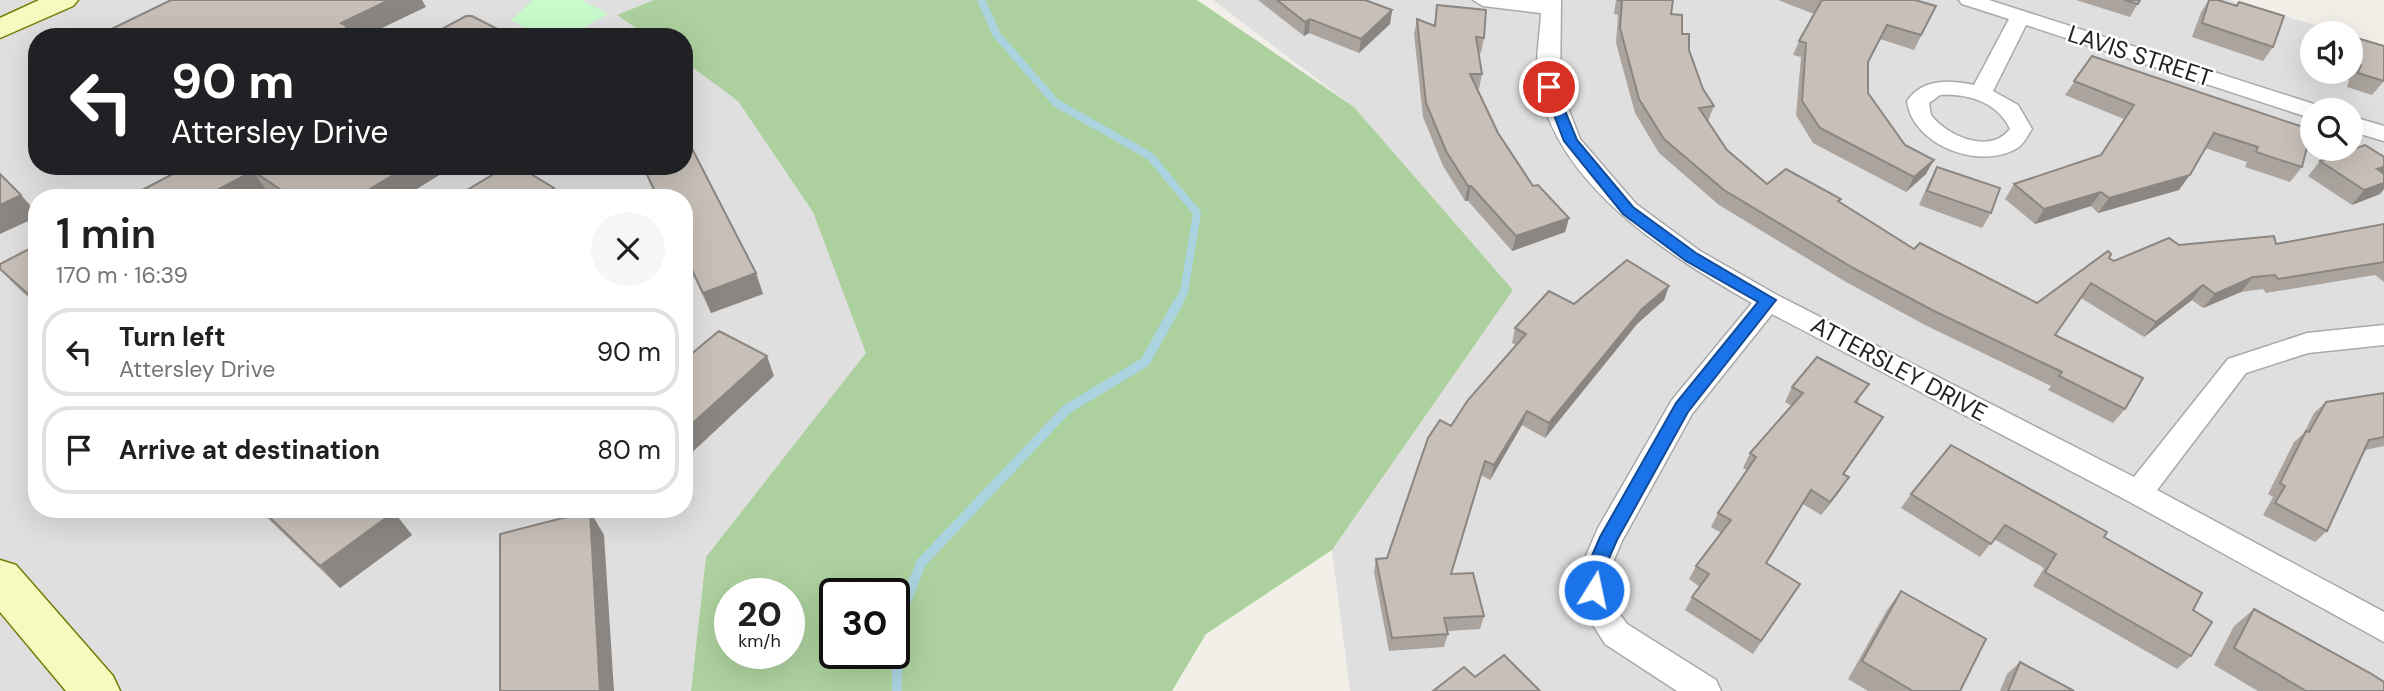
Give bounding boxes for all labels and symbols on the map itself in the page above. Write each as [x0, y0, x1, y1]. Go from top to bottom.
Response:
street label: LAVIS STREET [2064, 18, 2216, 93]
pin [1519, 57, 1579, 117]
street label: ATTERSLEY DRIVE [1806, 309, 1993, 428]
position arrow [1557, 553, 1631, 627]
speed limit sign: 30 [819, 578, 910, 669]

